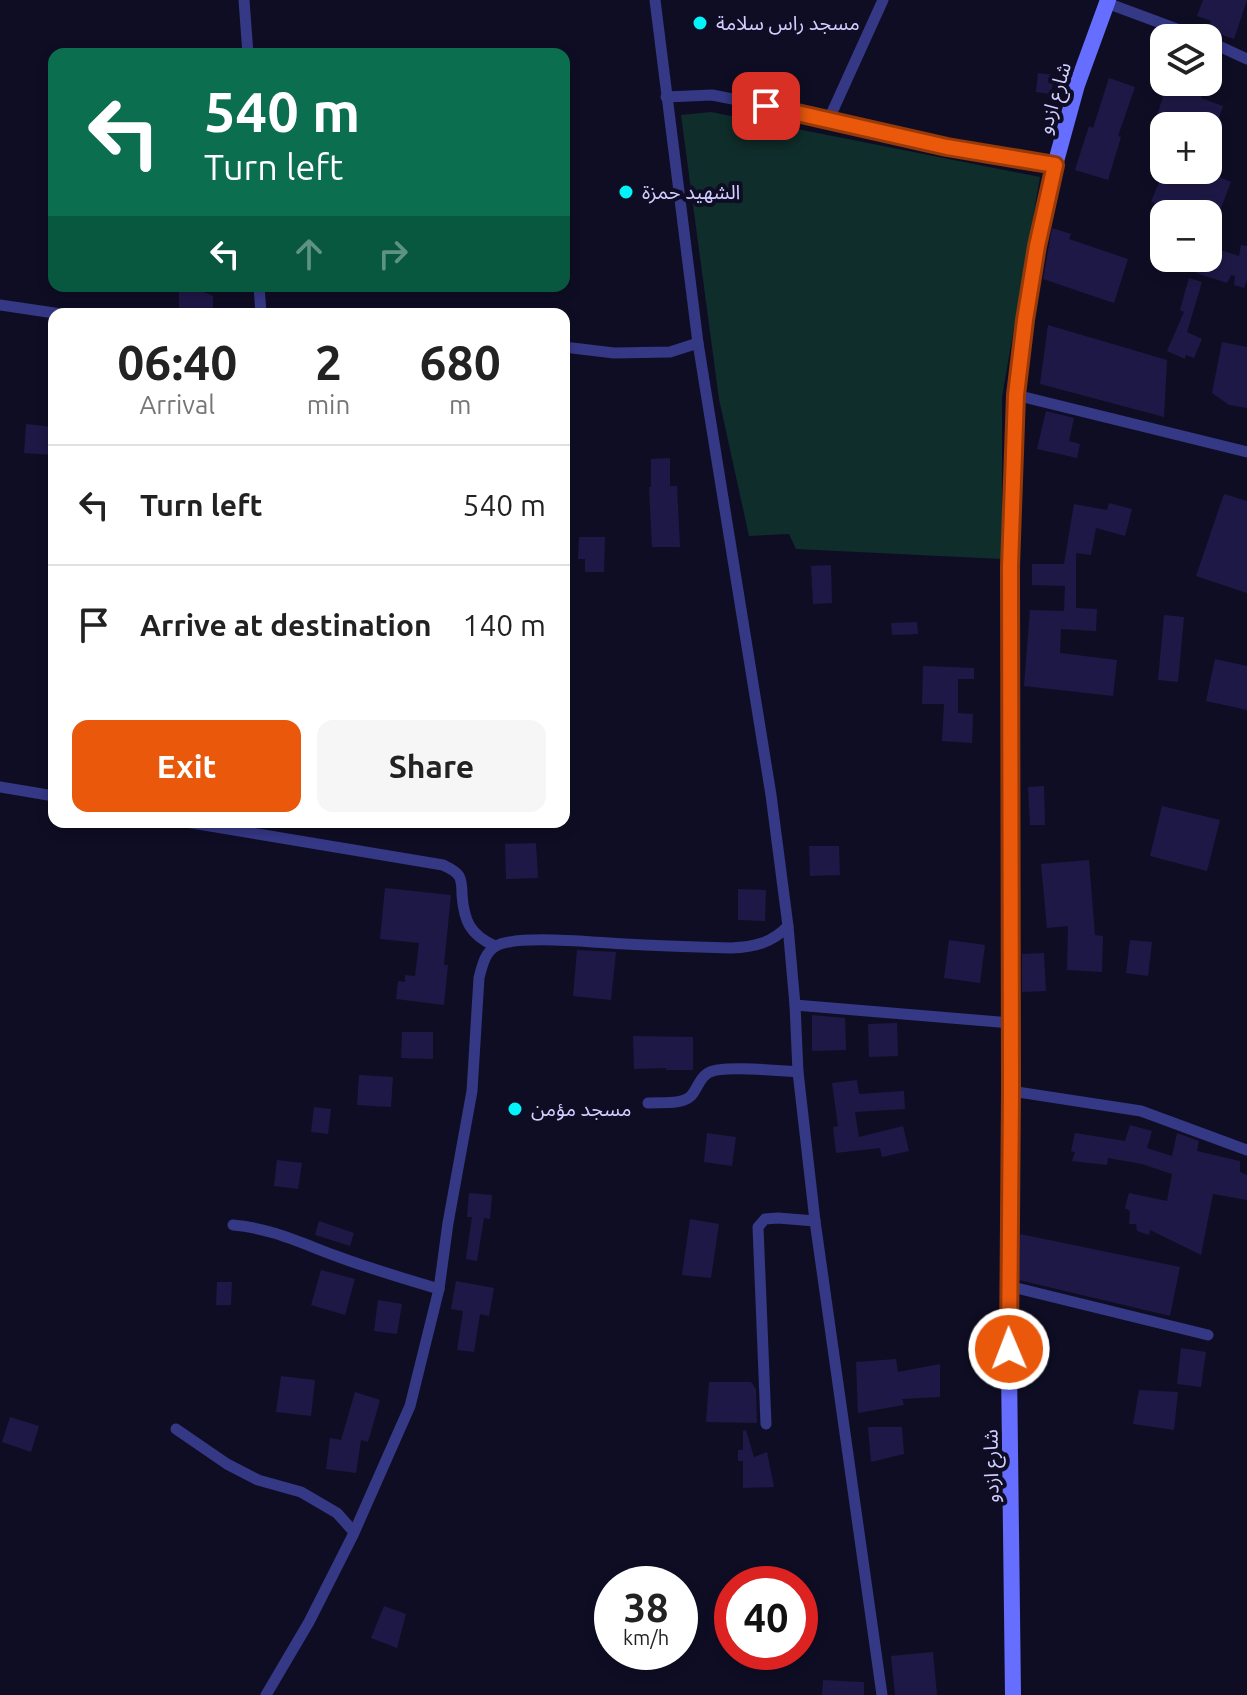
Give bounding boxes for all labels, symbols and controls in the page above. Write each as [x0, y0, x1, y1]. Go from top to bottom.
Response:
place label: مسجد راس سلامة [716, 11, 860, 35]
marker: مسجد راس سلامة [691, 14, 709, 32]
map controls [1150, 24, 1222, 272]
button: layers [1150, 24, 1222, 96]
street label: شارع ازدو [1032, 59, 1079, 138]
pin [732, 72, 800, 140]
icon: left [72, 80, 176, 184]
text: 540 m [204, 80, 360, 143]
icon: arrive [744, 84, 788, 128]
button: + [1150, 112, 1222, 184]
text: Turn left [204, 146, 343, 187]
place label: الشهيد حمزة [642, 180, 740, 204]
marker: الشهيد حمزة [617, 183, 635, 201]
button: − [1150, 200, 1222, 272]
icon: left [203, 232, 247, 276]
icon: ahead [287, 232, 331, 276]
icon: right [371, 232, 415, 276]
text: 06:40 [117, 335, 237, 389]
text: 2 [315, 335, 342, 389]
text: 680 [420, 335, 501, 389]
text: Arrival [139, 390, 215, 419]
text: min [307, 390, 350, 419]
text: m [449, 390, 471, 419]
icon: left [72, 483, 116, 527]
text: Turn left [140, 488, 262, 522]
text: 540 m [462, 488, 546, 522]
icon: arrive [72, 603, 116, 647]
text: Arrive at destination [140, 608, 432, 642]
text: 140 m [462, 608, 546, 642]
button: Exit [72, 720, 301, 812]
button: Share [317, 720, 546, 812]
place label: مسجد مؤمن [531, 1097, 632, 1121]
marker: مسجد مؤمن [506, 1100, 524, 1118]
position arrow [967, 1307, 1051, 1391]
street label: شارع ازدو [978, 1429, 1007, 1503]
speed limit sign: 40 [714, 1566, 818, 1670]
text: 38 [623, 1585, 669, 1630]
text: km/h [623, 1626, 669, 1649]

